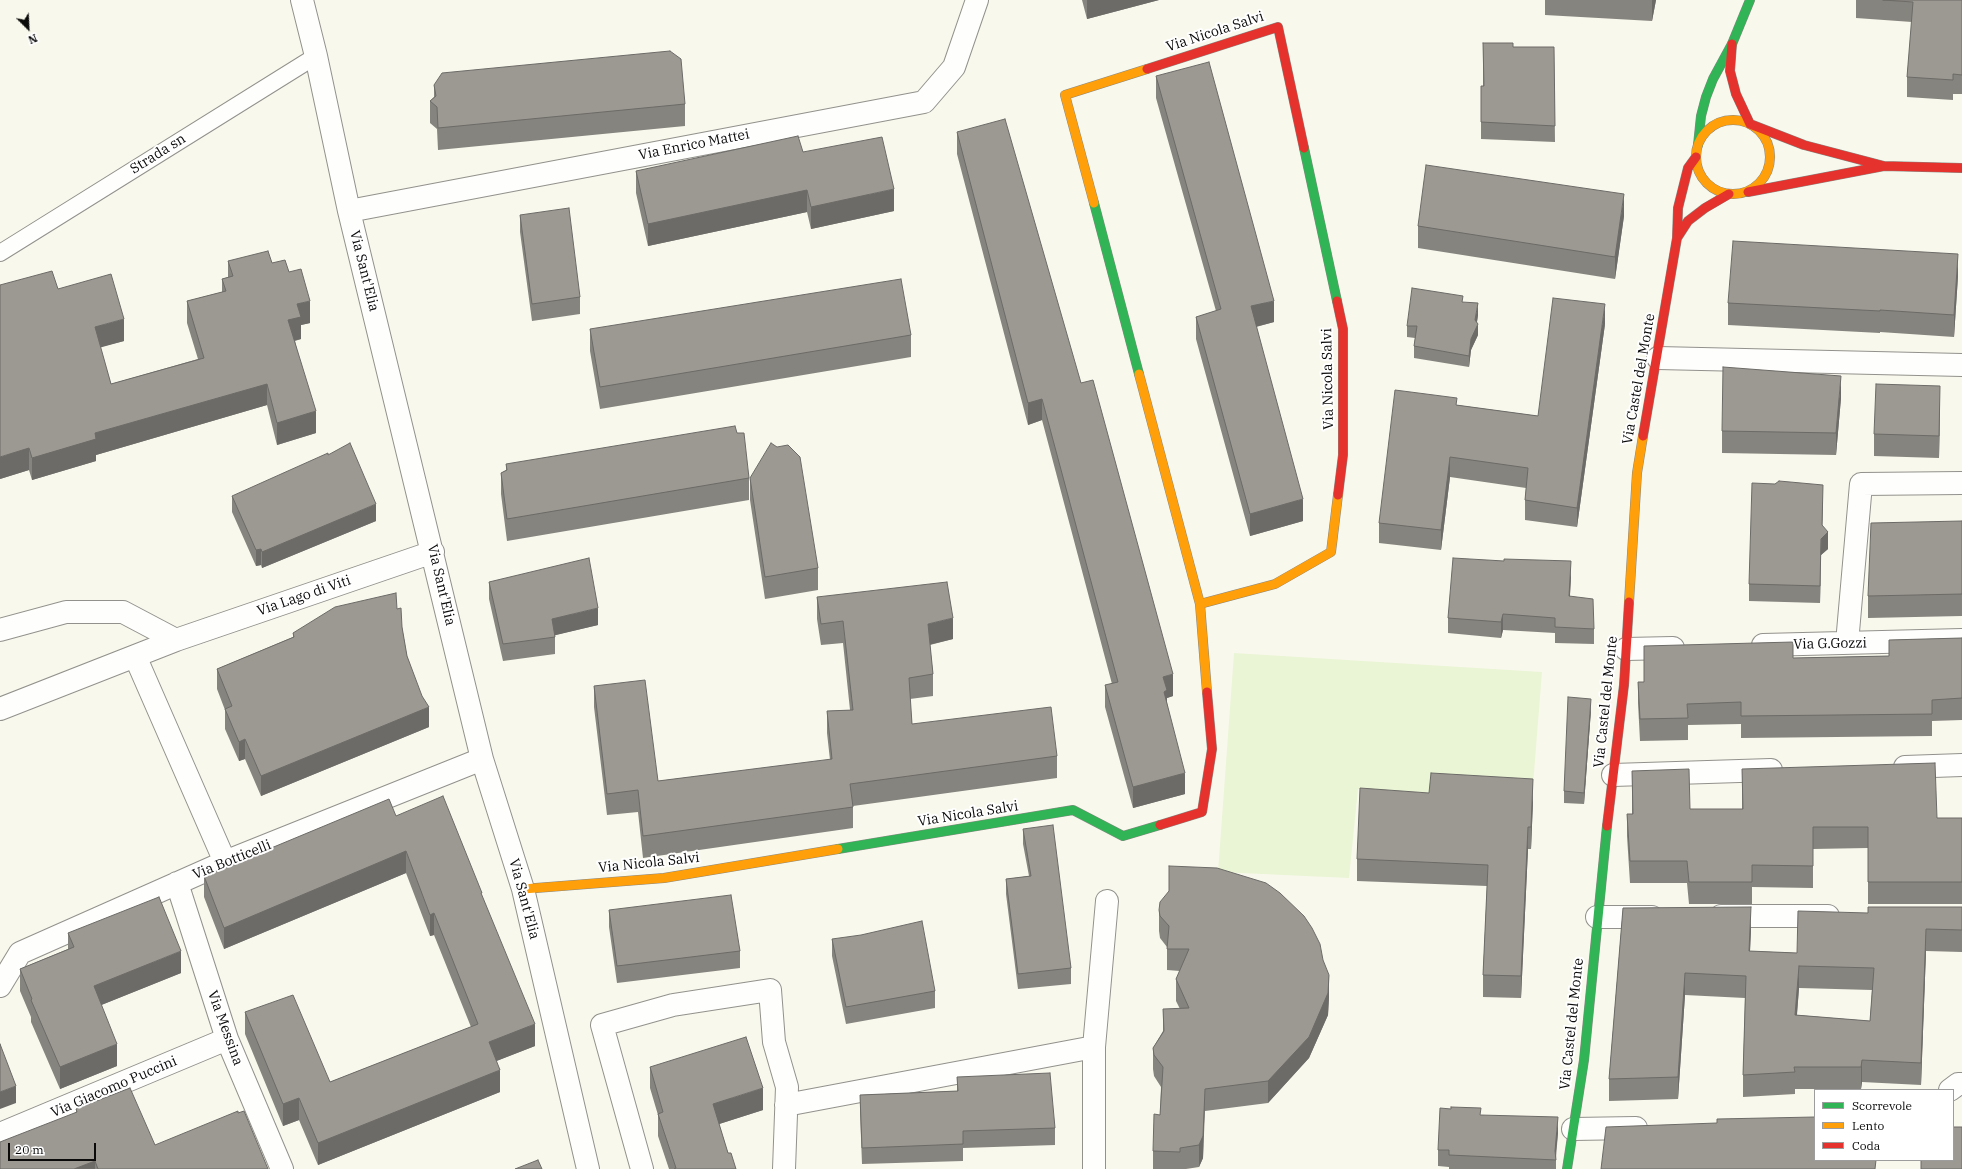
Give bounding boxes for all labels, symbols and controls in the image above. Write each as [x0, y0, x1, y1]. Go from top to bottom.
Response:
north arrow [8, 8, 48, 48]
street label: Via Nicola Salvi [1164, 8, 1266, 56]
text: N [26, 31, 40, 47]
street label: Via Enrico Mattei [637, 126, 751, 164]
street label: Strada sn [127, 130, 189, 178]
street label: Via Sant'Elia [346, 229, 382, 313]
street label: Via Castel del Monte [1619, 312, 1659, 446]
street label: Via Nicola Salvi [1319, 328, 1337, 430]
street label: Via Sant'Elia [423, 543, 459, 627]
street label: Via Lago di Viti [255, 572, 353, 620]
street label: Via Castel del Monte [1591, 635, 1621, 769]
street label: Via G.Gozzi [1793, 635, 1867, 653]
street label: Via Nicola Salvi [916, 798, 1020, 830]
street label: Via Botticelli [190, 837, 274, 883]
street label: Via Nicola Salvi [598, 849, 700, 877]
street label: Via Sant'Elia [505, 857, 543, 941]
street label: Via Castel del Monte [1557, 957, 1587, 1091]
street label: Via Messina [204, 988, 246, 1068]
street label: Via Giacomo Puccini [48, 1053, 180, 1121]
legend [1814, 1089, 1954, 1161]
text: Scorrevole [1852, 1098, 1912, 1113]
text: Lento [1852, 1118, 1884, 1133]
scale bar [10, 1135, 98, 1161]
text: Coda [1852, 1138, 1880, 1153]
text: 20 m [15, 1142, 44, 1157]

